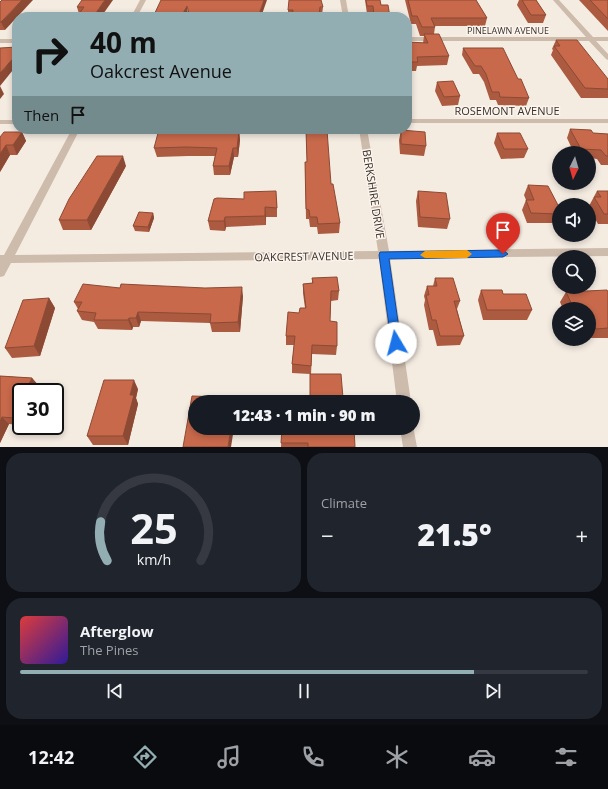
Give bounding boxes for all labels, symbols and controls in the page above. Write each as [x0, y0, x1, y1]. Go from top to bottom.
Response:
text: 40 m [90, 23, 157, 61]
street label: PINELAWN AVENUE [467, 24, 549, 37]
icon: right [24, 28, 76, 80]
text: Oakcrest Avenue [90, 59, 232, 83]
street label: ROSEMONT AVENUE [454, 103, 560, 118]
icon: arrive [67, 104, 89, 126]
text: Then [24, 105, 59, 125]
north arrow [552, 146, 596, 190]
map controls [552, 146, 596, 346]
street label: BERKSHIRE DRIVE [360, 148, 388, 240]
button: sound [552, 198, 596, 242]
pin [486, 213, 520, 254]
icon: arrive [492, 219, 514, 241]
street label: OAKCREST AVENUE [254, 248, 354, 264]
button: search [552, 250, 596, 294]
button: layers [552, 302, 596, 346]
position arrow [375, 322, 417, 364]
speed limit sign: 30 [12, 383, 64, 435]
text: 12:43 · 1 min · 90 m [233, 405, 375, 425]
text: Climate [321, 494, 367, 512]
text: 25 [130, 499, 177, 555]
text: 21.5° [417, 514, 492, 555]
text: − [321, 520, 334, 550]
text: + [575, 520, 588, 550]
text: km/h [136, 549, 171, 568]
text: Afterglow [80, 621, 154, 641]
text: The Pines [80, 641, 138, 659]
icon: previous [104, 680, 126, 702]
icon: pause [293, 680, 315, 702]
icon: next [482, 680, 504, 702]
icon: directions [131, 743, 159, 771]
icon: music [215, 743, 243, 771]
icon: phone [299, 743, 327, 771]
icon: climate [383, 743, 411, 771]
icon: car [468, 743, 496, 771]
icon: filters [552, 743, 580, 771]
text: 12:42 [28, 745, 74, 769]

